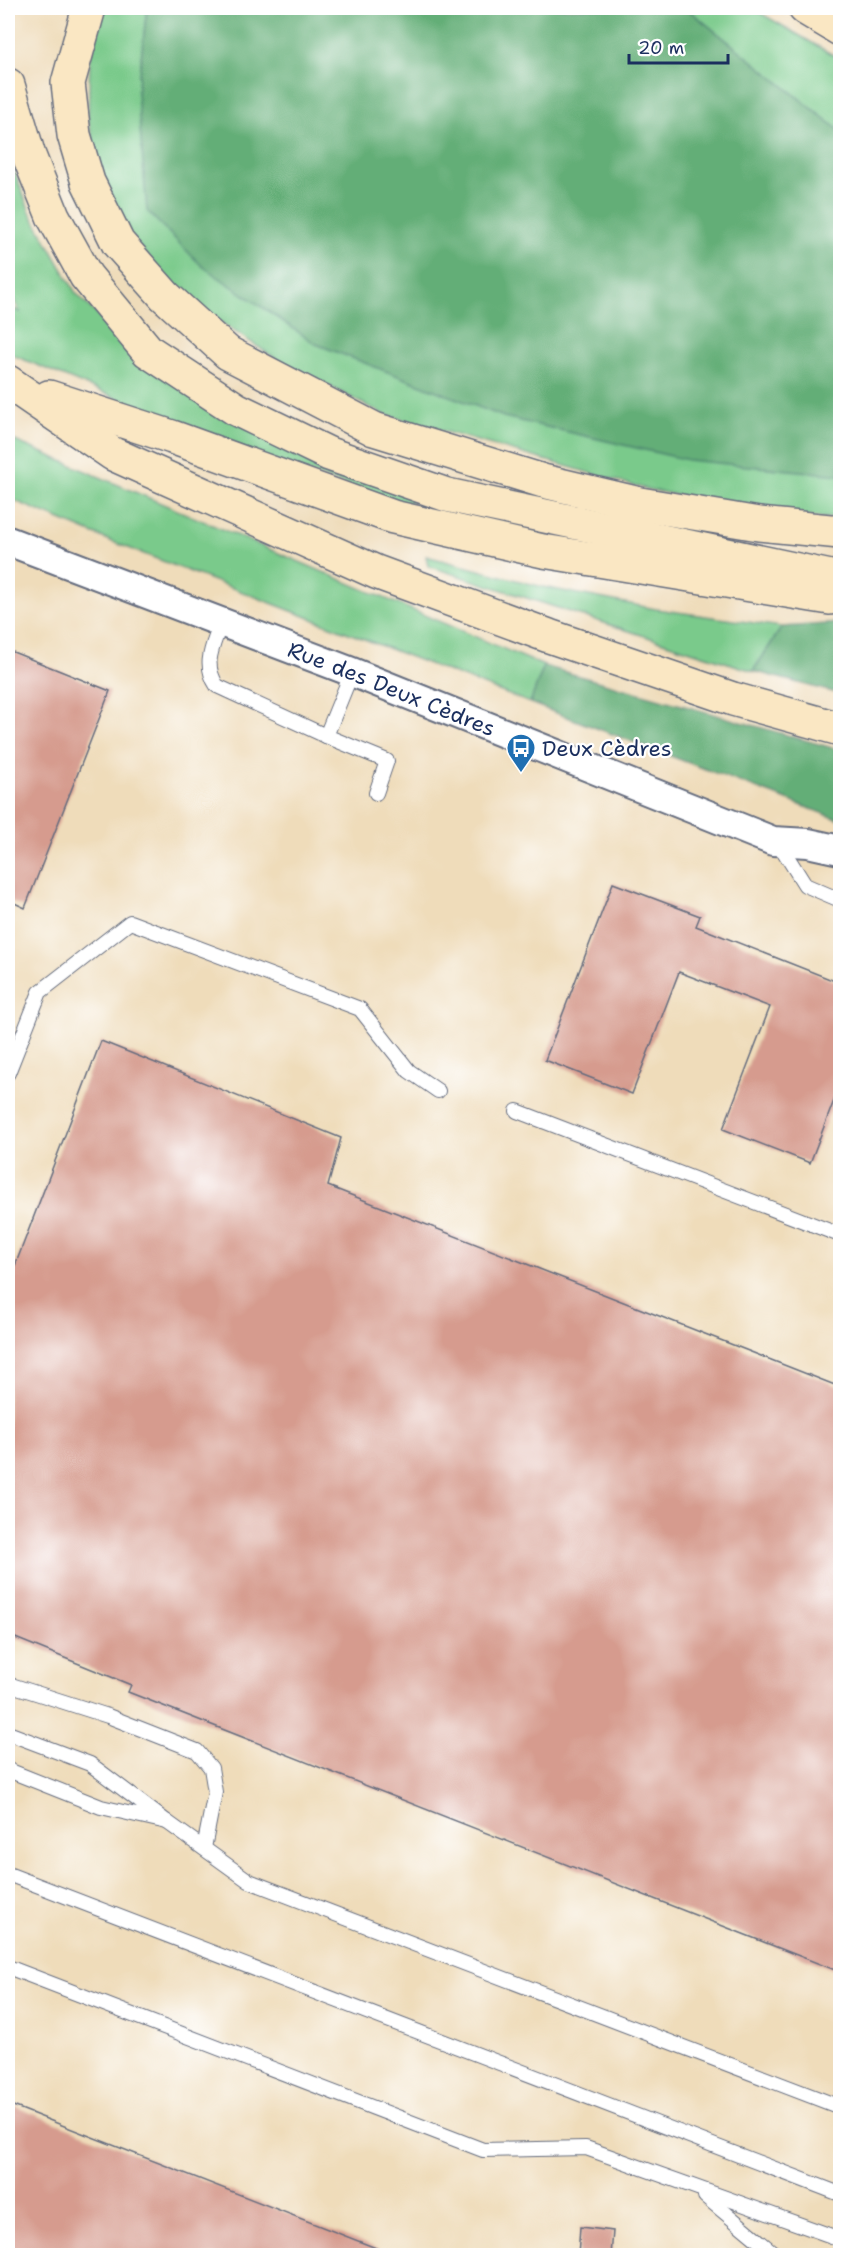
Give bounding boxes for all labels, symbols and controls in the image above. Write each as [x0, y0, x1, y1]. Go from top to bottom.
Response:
scale bar [629, 27, 728, 65]
text: 20 m [638, 36, 684, 60]
street label: Rue des Deux Cèdres [284, 634, 500, 743]
bus stop icon: Deux Cèdres [505, 732, 537, 774]
place label: Deux Cèdres [542, 734, 672, 763]

